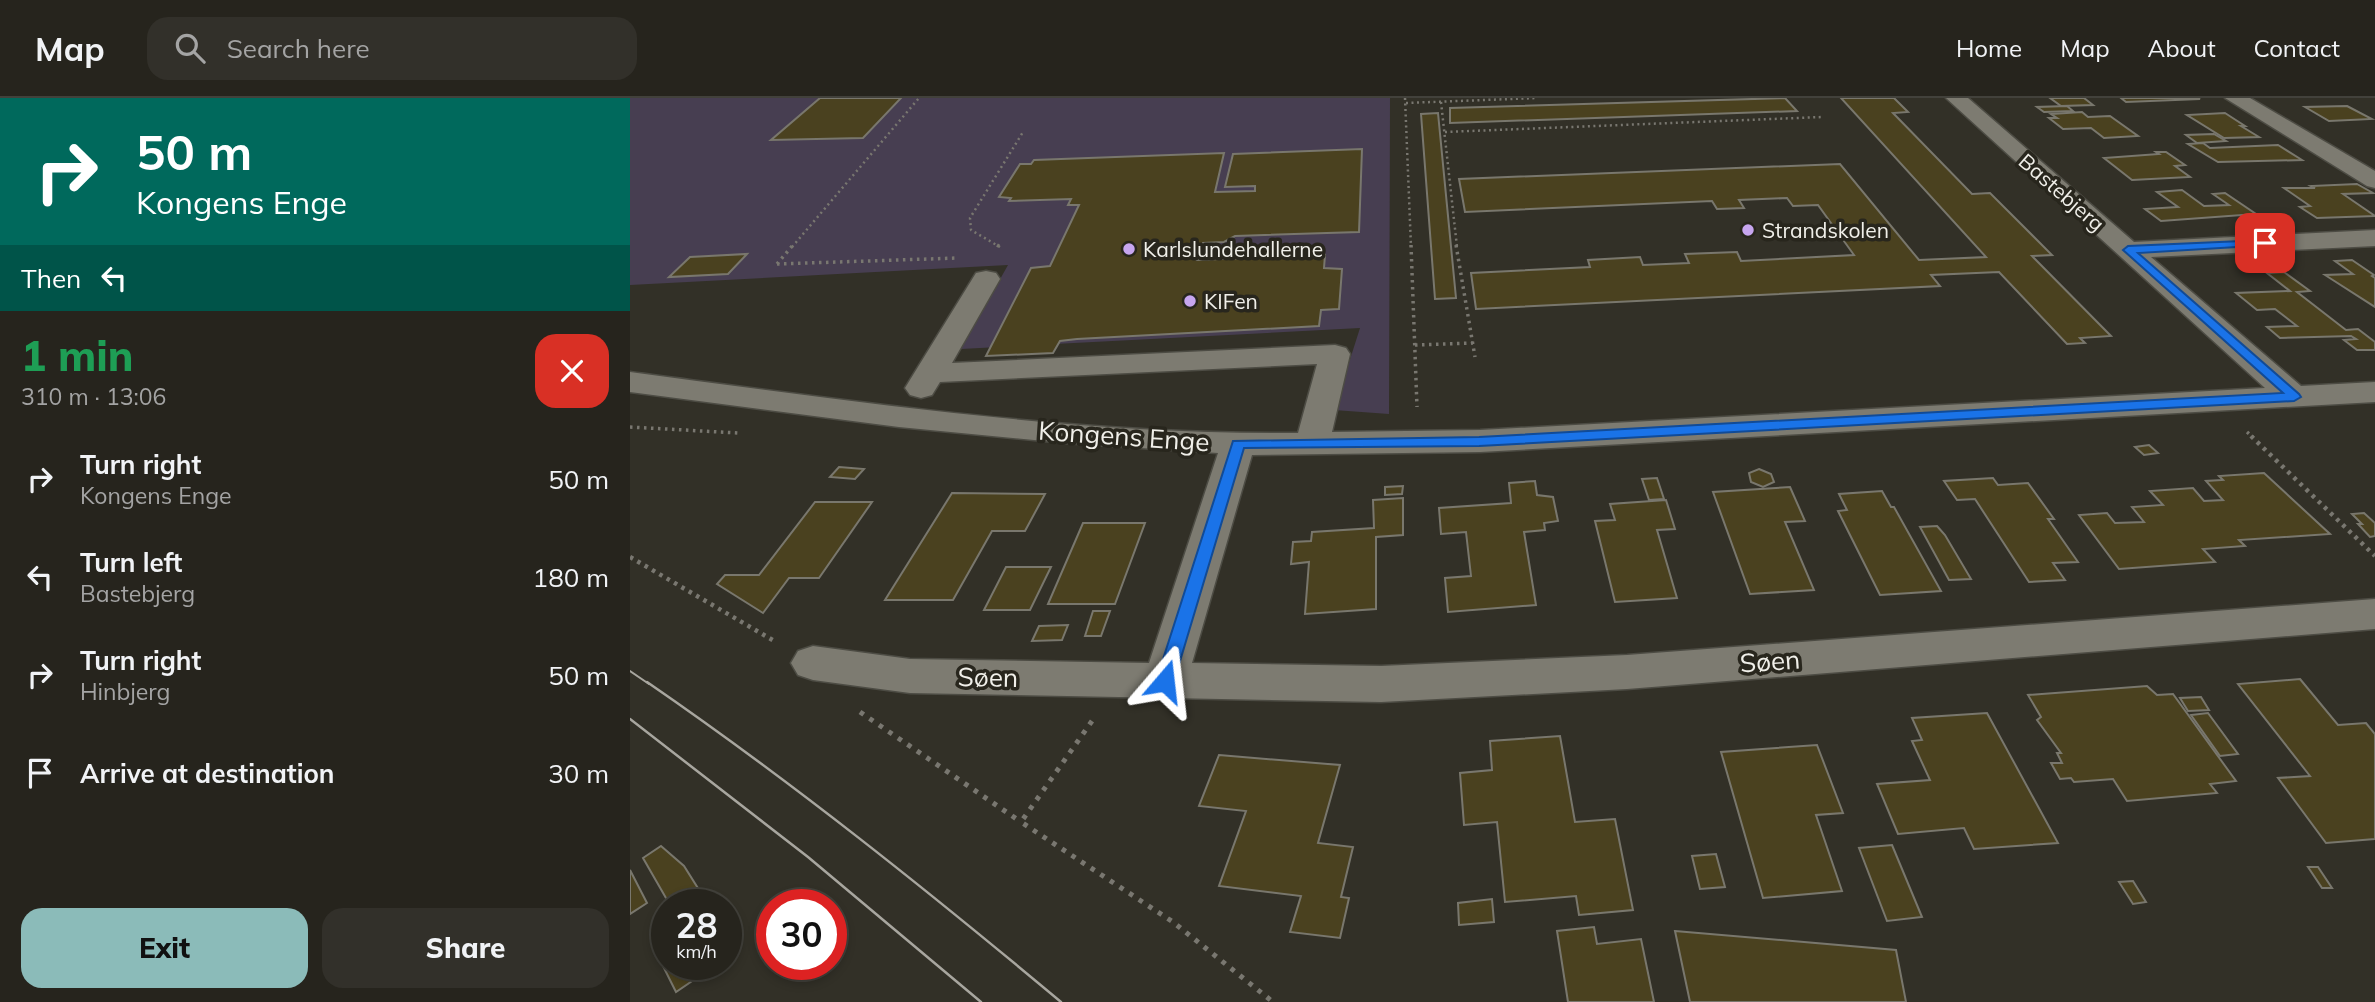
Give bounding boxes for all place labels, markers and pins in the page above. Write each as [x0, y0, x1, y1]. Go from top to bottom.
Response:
pin [2235, 213, 2295, 273]
place label: Strandskolen [1762, 217, 1889, 243]
marker: Strandskolen [1740, 222, 1756, 238]
place label: Karlslundehallerne [1143, 236, 1323, 262]
marker: Karlslundehallerne [1121, 241, 1137, 257]
place label: KIFen [1204, 288, 1258, 314]
marker: KIFen [1182, 293, 1198, 309]

